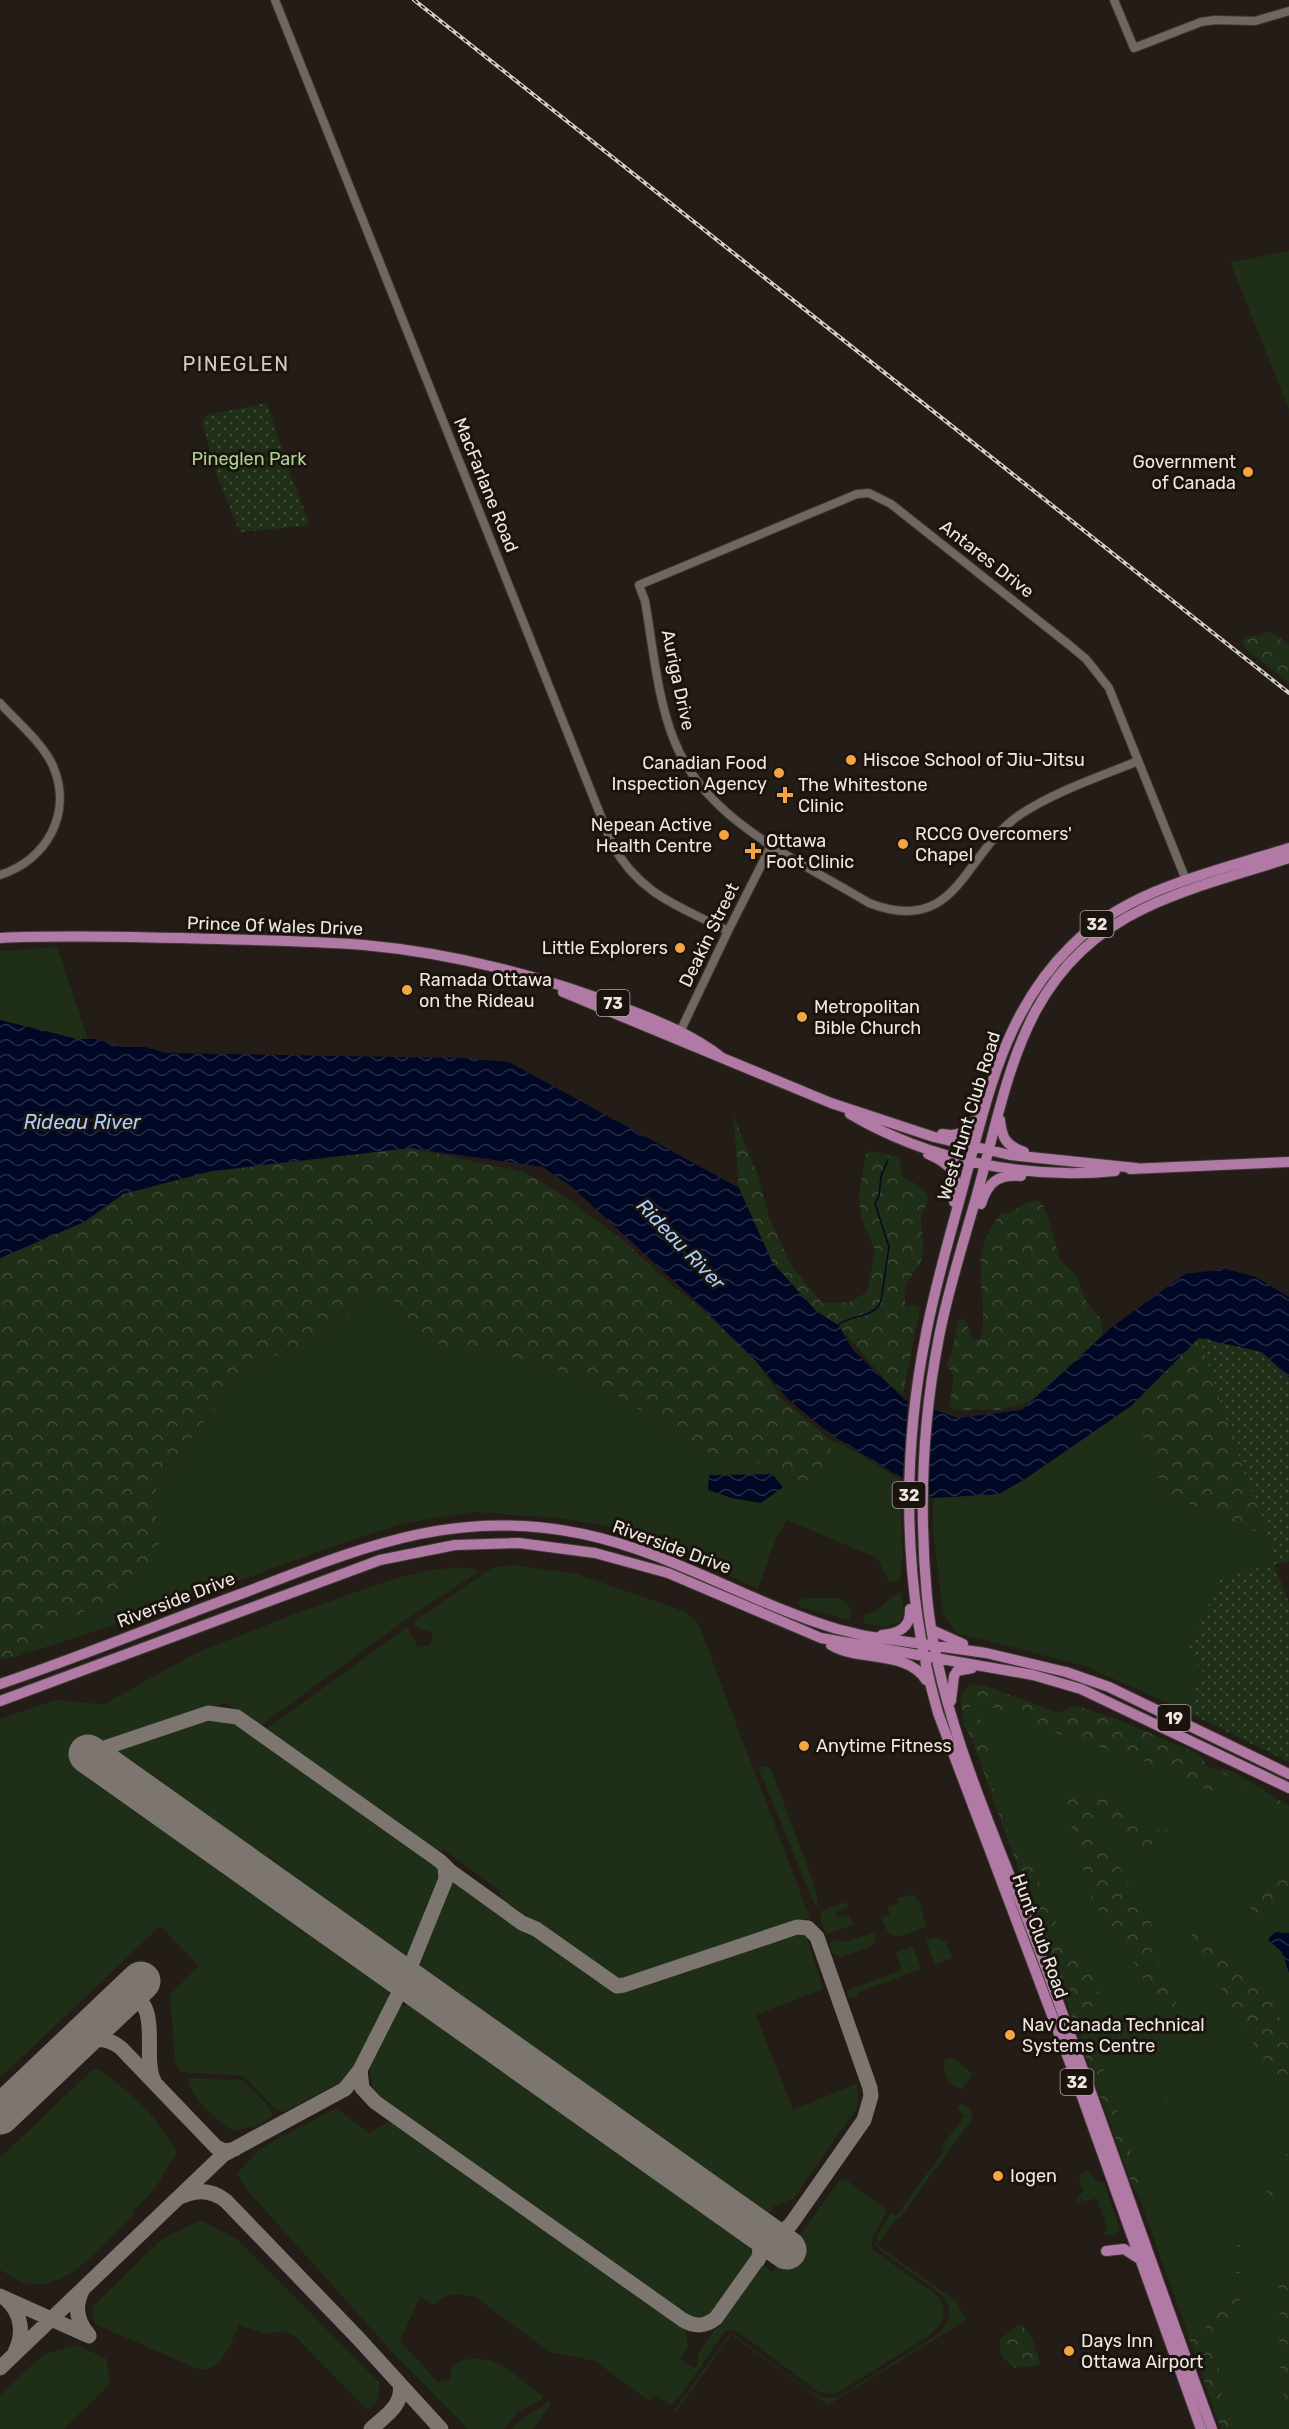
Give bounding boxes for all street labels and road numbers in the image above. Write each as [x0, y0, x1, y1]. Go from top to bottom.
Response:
street label: MacFarlane Road [449, 414, 523, 556]
street label: Antares Drive [936, 515, 1038, 603]
street label: Auriga Drive [657, 628, 699, 732]
street label: Deakin Street [674, 879, 744, 991]
road number: 32 [1080, 911, 1114, 937]
street label: Prince Of Wales Drive [187, 912, 363, 940]
road number: 73 [596, 990, 630, 1016]
street label: West Hunt Club Road [933, 1029, 1005, 1203]
road number: 32 [892, 1482, 926, 1508]
street label: Riverside Drive [610, 1515, 734, 1579]
street label: Riverside Drive [114, 1567, 238, 1633]
road number: 19 [1158, 1705, 1190, 1731]
street label: Hunt Club Road [1007, 1871, 1073, 2001]
road number: 32 [1060, 2069, 1094, 2095]

